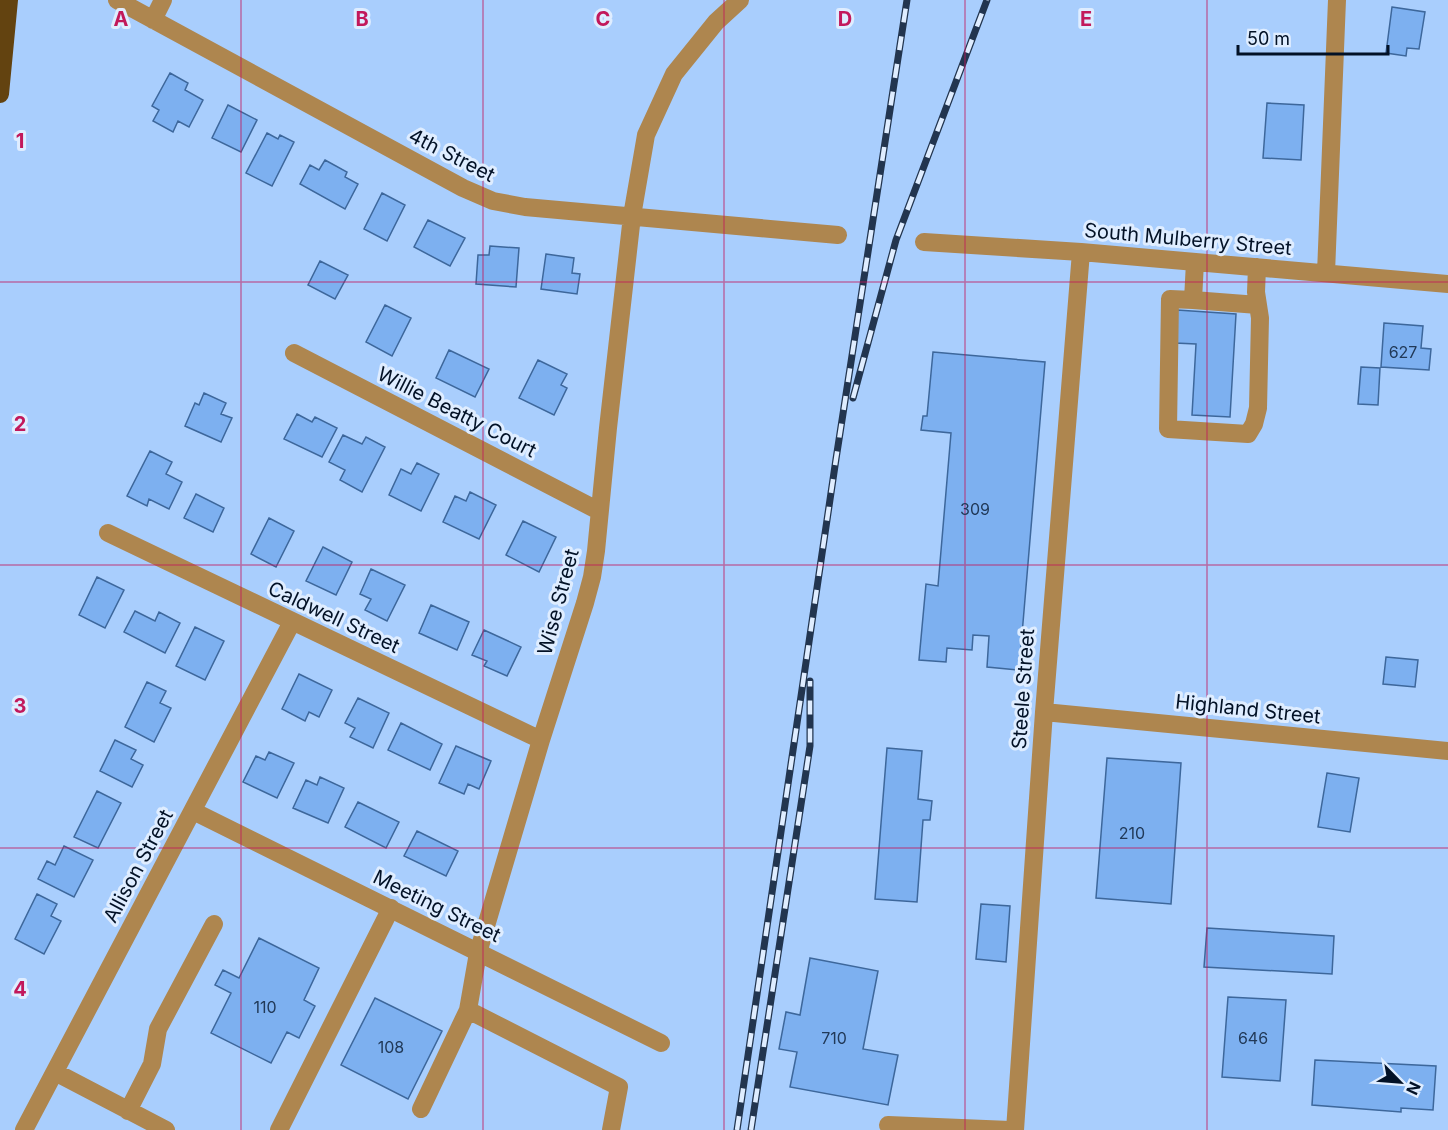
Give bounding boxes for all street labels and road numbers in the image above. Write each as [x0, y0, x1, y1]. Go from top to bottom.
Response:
street label: 4th Street [405, 123, 499, 187]
street label: South Mulberry Street [1083, 218, 1293, 260]
street label: Willie Beatty Court [373, 362, 541, 463]
street label: Wise Street [532, 546, 584, 658]
street label: Caldwell Street [264, 576, 404, 658]
street label: Steele Street [1007, 627, 1039, 750]
street label: Highland Street [1174, 689, 1322, 729]
street label: Allison Street [98, 805, 178, 927]
street label: Meeting Street [369, 865, 505, 947]

